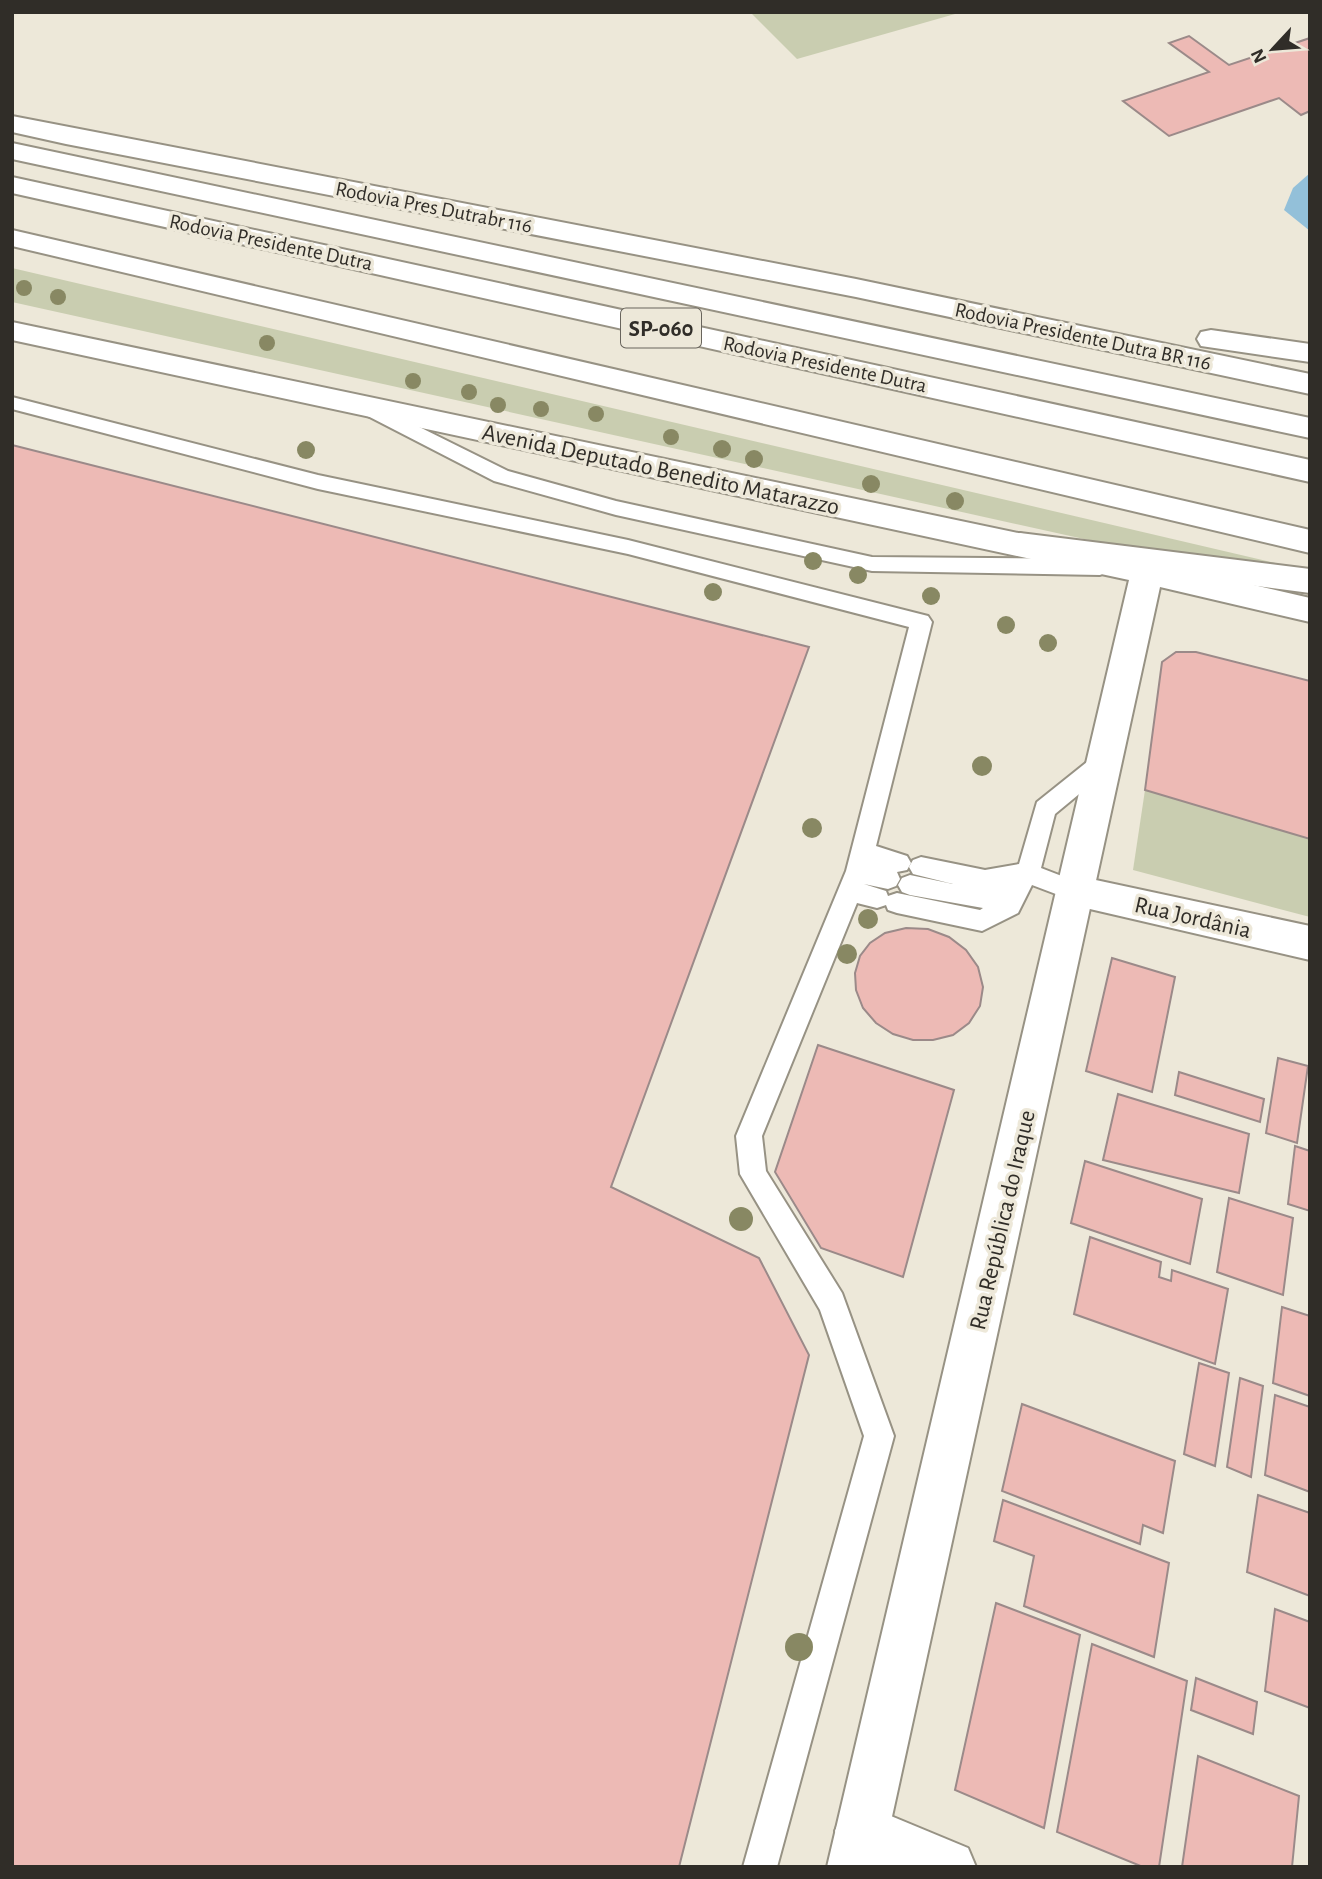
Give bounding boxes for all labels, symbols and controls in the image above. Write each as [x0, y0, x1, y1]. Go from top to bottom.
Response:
north arrow [1238, 14, 1308, 84]
text: N [1248, 46, 1271, 66]
street label: Rodovia Pres Dutrabr 116 [334, 178, 534, 237]
street label: Rodovia Presidente Dutra [167, 211, 375, 274]
street label: Rodovia Presidente Dutra BR 116 [953, 299, 1213, 374]
road number: SP-060 [621, 308, 701, 348]
street label: Rodovia Presidente Dutra [721, 333, 929, 396]
street label: Avenida Deputado Benedito Matarazzo [480, 420, 842, 520]
street label: Rua Jordânia [1132, 893, 1253, 943]
street label: Rua República do Iraque [966, 1108, 1040, 1332]

